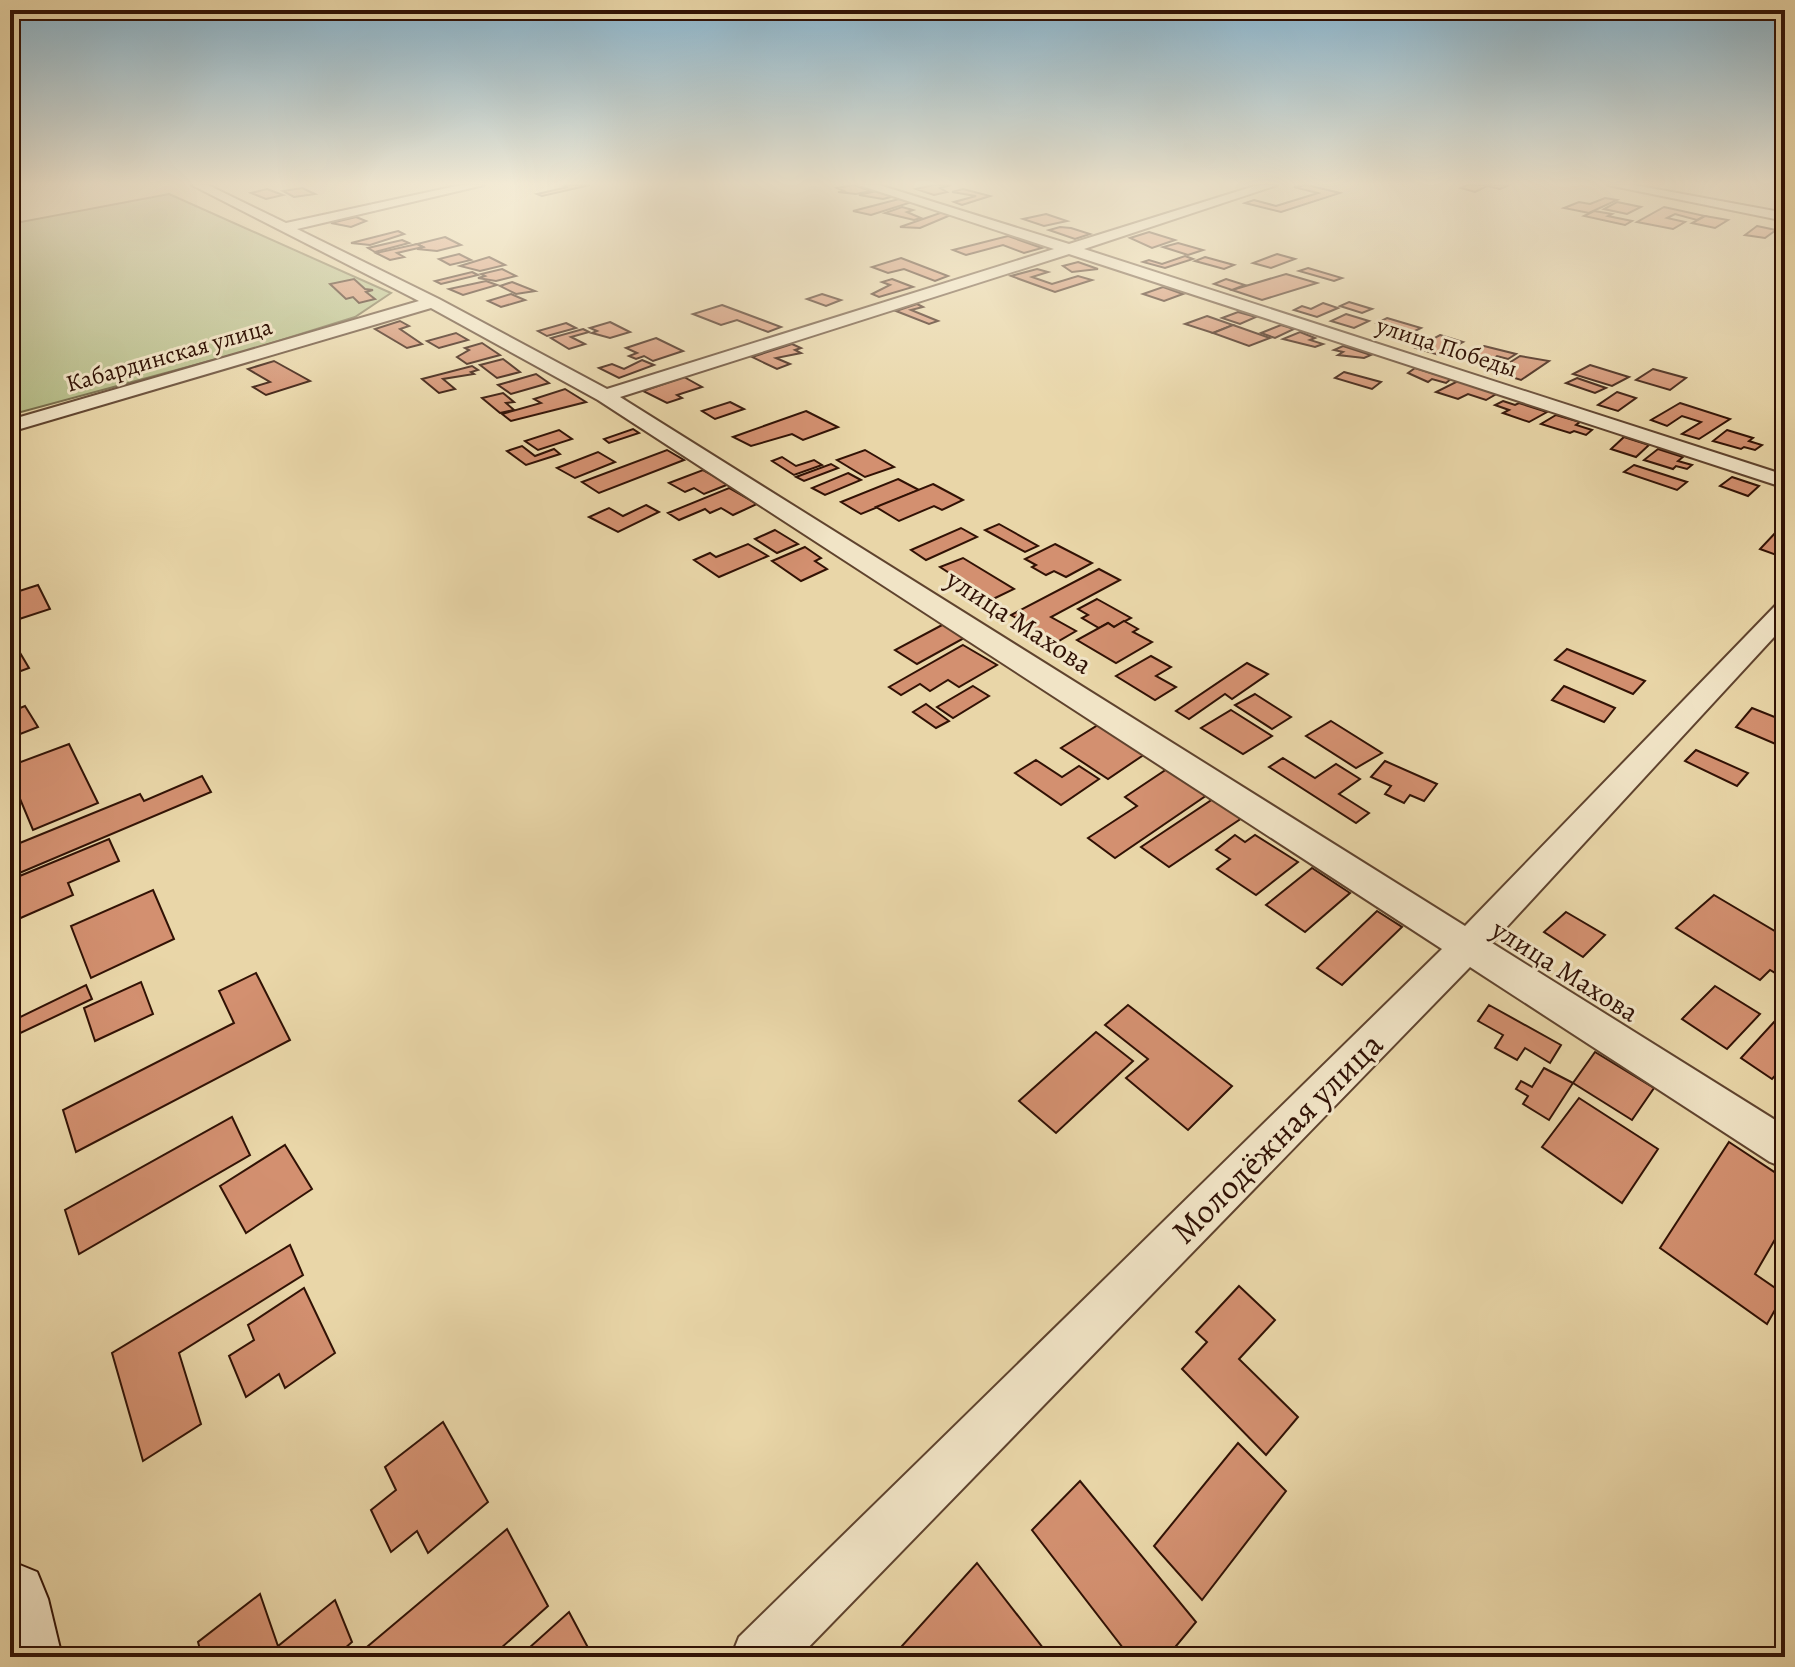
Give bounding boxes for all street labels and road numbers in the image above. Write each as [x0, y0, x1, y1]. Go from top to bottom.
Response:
street label: улица Победы [1372, 309, 1521, 385]
street label: Кабардинская улица [62, 310, 276, 400]
street label: улица Махова [938, 560, 1099, 683]
street label: улица Махова [1483, 910, 1646, 1031]
street label: Молодёжная улица [1161, 1021, 1394, 1254]

